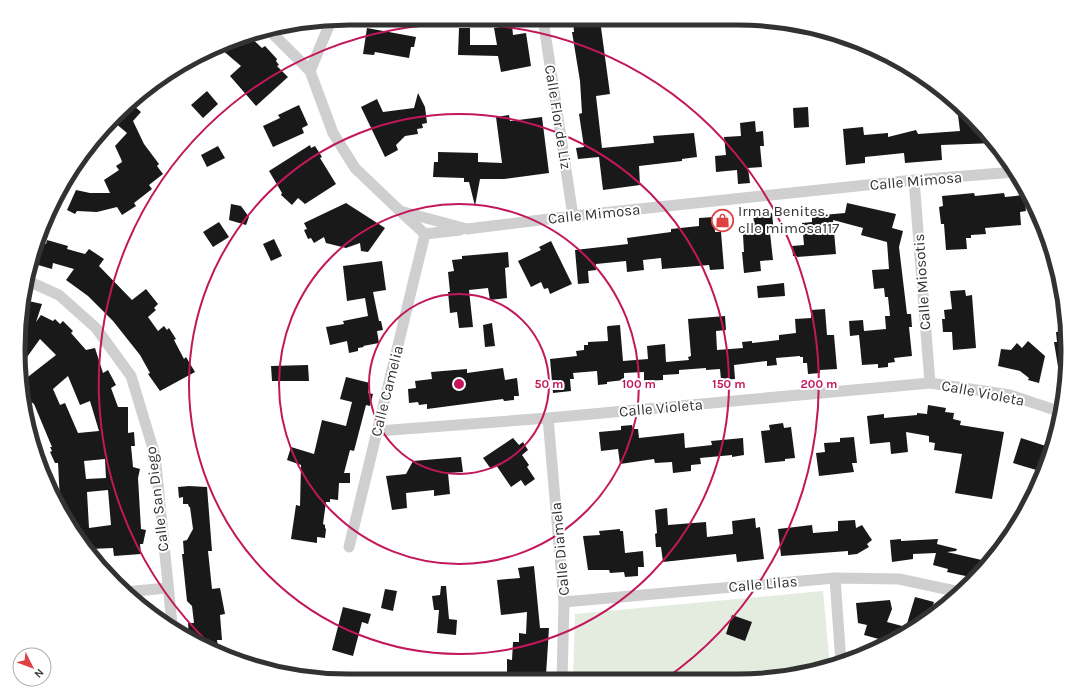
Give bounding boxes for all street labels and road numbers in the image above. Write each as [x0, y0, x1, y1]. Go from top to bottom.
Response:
street label: Calle Flor de Liz [541, 64, 575, 170]
street label: Calle Mimosa [869, 168, 963, 194]
street label: Calle Mimosa [547, 200, 641, 228]
street label: Calle Miosotis [910, 233, 934, 331]
street label: Calle Camelia [367, 344, 407, 438]
street label: Calle Violeta [940, 376, 1026, 410]
street label: Calle Violeta [618, 395, 704, 421]
street label: Calle San Diego [142, 445, 172, 553]
street label: Calle Diamela [547, 501, 573, 597]
street label: Calle Lilas [728, 572, 798, 596]

